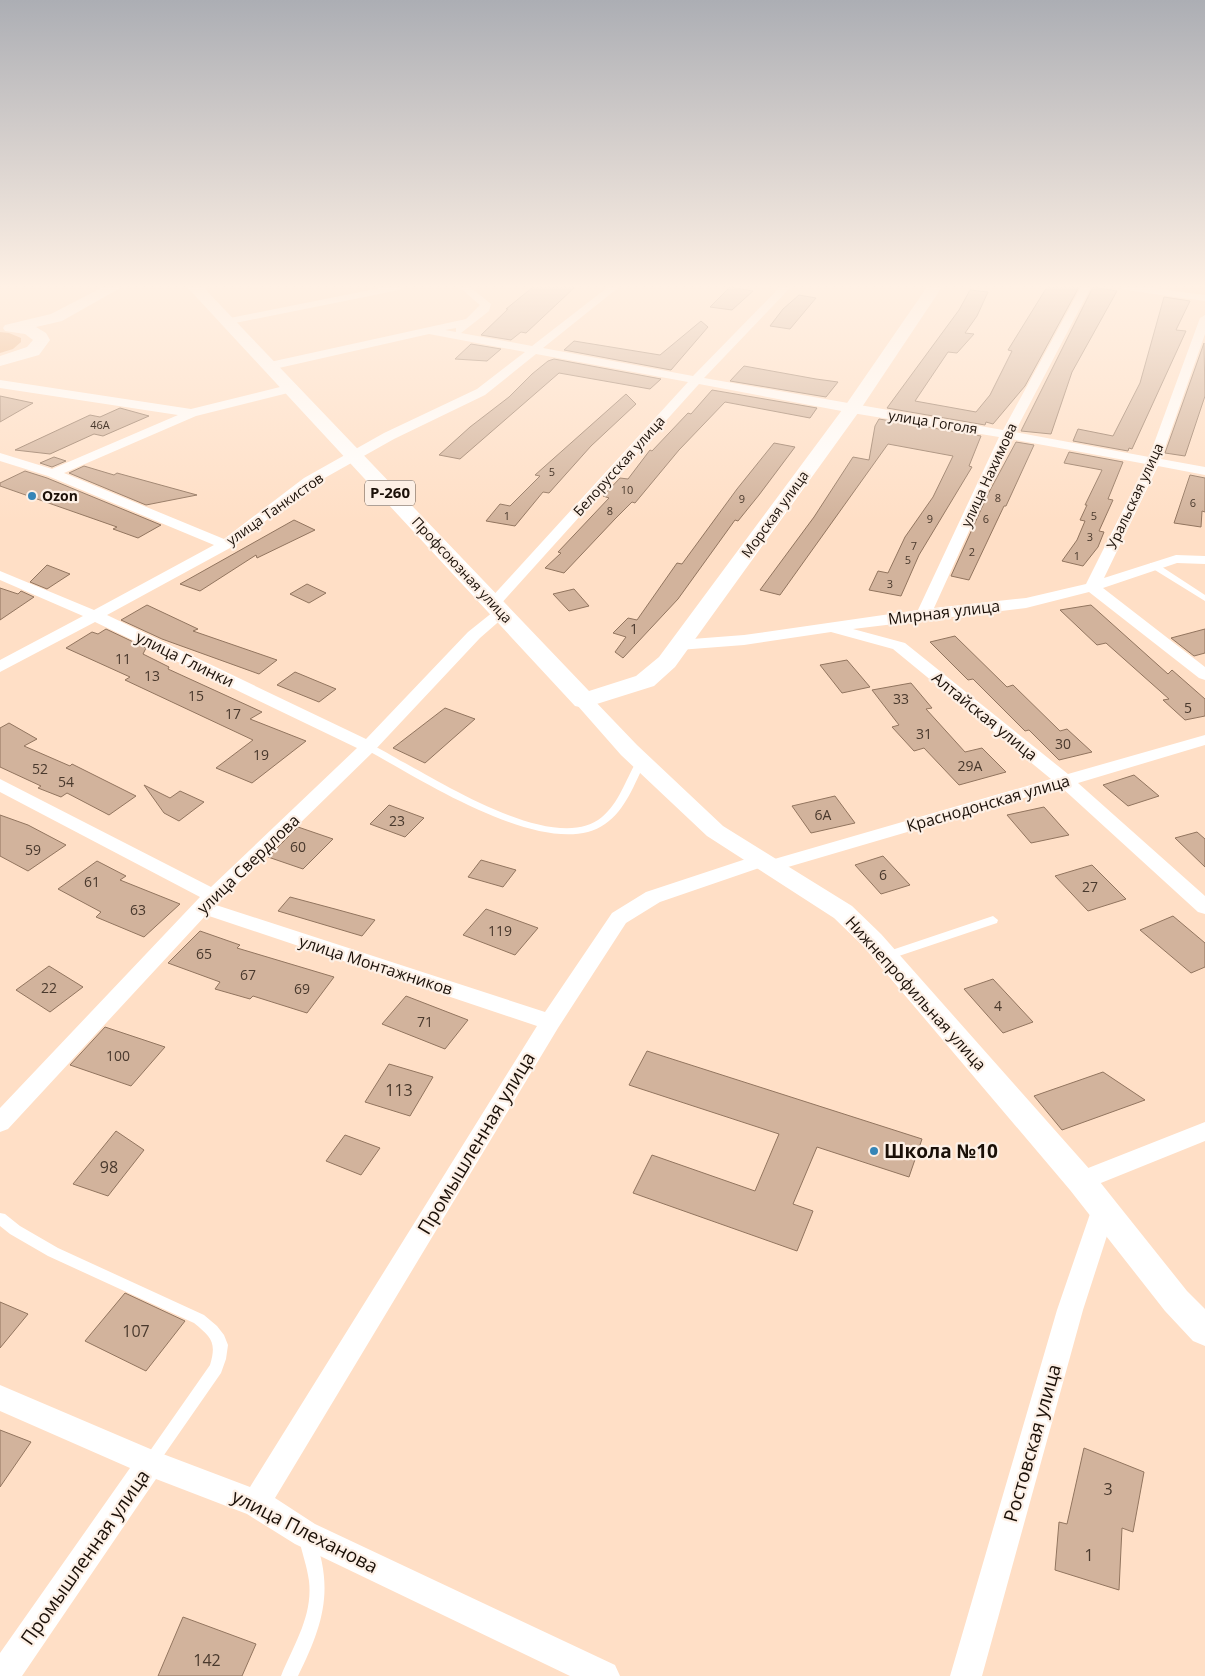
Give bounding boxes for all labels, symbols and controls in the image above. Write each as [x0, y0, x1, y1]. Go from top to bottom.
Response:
street label: улица Гоголя [887, 405, 979, 438]
street label: Белорусская улица [568, 411, 669, 520]
house number: 46А [90, 417, 110, 432]
street label: улица Нахимова [956, 420, 1021, 530]
street label: Уральская улица [1102, 440, 1167, 552]
house number: 5 [549, 464, 555, 479]
street label: Морская улица [737, 466, 813, 561]
street label: улица Танкистов [222, 468, 327, 549]
road number: Р-260 [365, 480, 415, 506]
house number: 10 [621, 482, 633, 497]
place label: Ozon [42, 486, 78, 505]
marker: Ozon [26, 490, 38, 502]
house number: 8 [995, 490, 1001, 505]
house number: 9 [739, 491, 745, 506]
house number: 6 [1190, 495, 1196, 510]
house number: 8 [607, 503, 613, 518]
house number: 1 [504, 508, 510, 523]
house number: 5 [1091, 508, 1097, 523]
house number: 9 [927, 511, 933, 526]
house number: 6 [983, 511, 989, 526]
street label: Профсоюзная улица [408, 512, 517, 627]
house number: 3 [1087, 529, 1093, 544]
house number: 7 [911, 538, 917, 553]
house number: 2 [969, 544, 975, 559]
house number: 1 [1074, 548, 1080, 563]
house number: 5 [905, 552, 911, 567]
house number: 3 [887, 576, 893, 591]
street label: Мирная улица [887, 594, 1001, 630]
house number: 1 [630, 619, 638, 638]
street label: улица Глинки [132, 626, 238, 692]
house number: 11 [115, 649, 131, 668]
house number: 13 [144, 666, 160, 685]
street label: Алтайская улица [928, 667, 1042, 765]
house number: 15 [188, 686, 204, 705]
house number: 33 [893, 689, 909, 708]
house number: 5 [1184, 698, 1192, 717]
house number: 17 [225, 704, 241, 723]
house number: 31 [916, 724, 932, 743]
house number: 30 [1055, 734, 1071, 753]
house number: 19 [253, 745, 269, 764]
house number: 29А [958, 756, 983, 775]
house number: 52 [32, 759, 48, 778]
street label: Краснодонская улица [904, 769, 1072, 837]
house number: 54 [58, 772, 74, 791]
house number: 6А [815, 805, 832, 824]
street label: улица Свердлова [192, 809, 304, 919]
house number: 23 [389, 811, 405, 830]
house number: 60 [290, 837, 306, 856]
house number: 59 [25, 840, 41, 859]
house number: 6 [879, 865, 887, 884]
house number: 61 [84, 872, 100, 891]
house number: 27 [1082, 877, 1098, 896]
house number: 63 [130, 900, 146, 919]
street label: Нижнепрофильная улица [841, 911, 991, 1075]
house number: 119 [488, 921, 512, 940]
street label: улица Монтажников [296, 930, 456, 1000]
house number: 65 [196, 944, 212, 963]
house number: 67 [240, 965, 256, 984]
house number: 22 [41, 978, 57, 997]
house number: 69 [294, 979, 310, 998]
house number: 4 [994, 996, 1002, 1015]
house number: 71 [417, 1012, 433, 1031]
house number: 100 [106, 1046, 130, 1065]
street label: Промышленная улица [411, 1047, 541, 1239]
house number: 113 [385, 1079, 413, 1101]
place label: Школа №10 [884, 1138, 998, 1164]
marker: Школа №10 [868, 1145, 880, 1157]
house number: 98 [100, 1156, 118, 1178]
house number: 107 [122, 1320, 150, 1342]
street label: Ростовская улица [997, 1361, 1067, 1525]
street label: Промышленная улица [14, 1464, 156, 1650]
house number: 3 [1103, 1478, 1113, 1500]
street label: улица Плеханова [228, 1483, 382, 1579]
house number: 1 [1084, 1544, 1094, 1566]
house number: 142 [193, 1649, 221, 1671]

